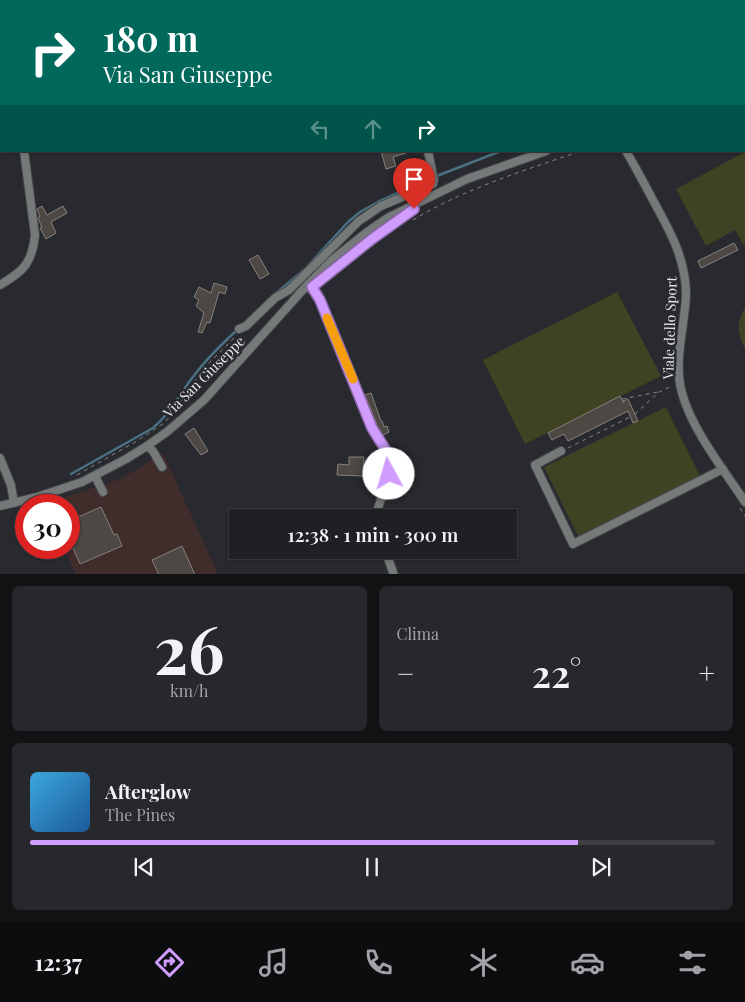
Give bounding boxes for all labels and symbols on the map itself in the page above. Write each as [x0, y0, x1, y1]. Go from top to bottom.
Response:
pin [393, 158, 435, 209]
street label: Viale dello Sport [658, 275, 681, 381]
street label: Via San Giuseppe [158, 332, 249, 422]
position arrow [362, 447, 414, 499]
speed limit sign: 30 [15, 494, 80, 559]

